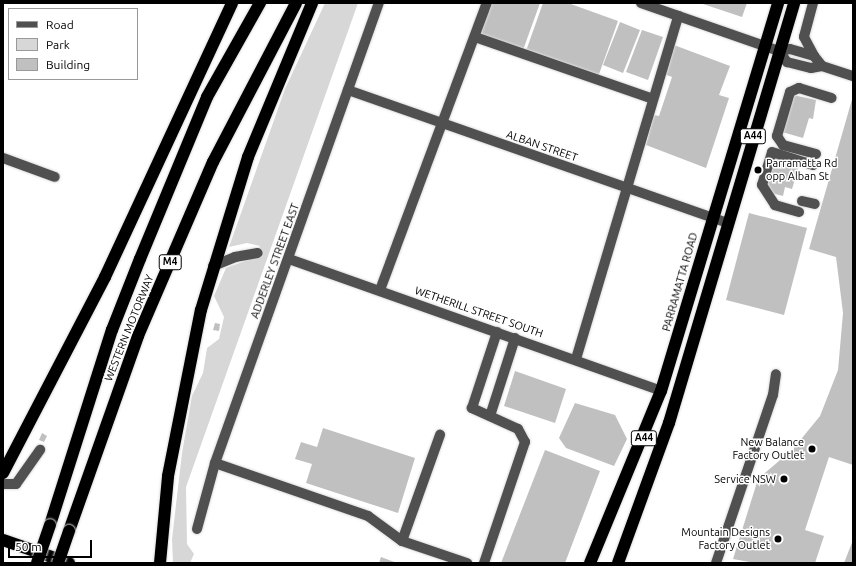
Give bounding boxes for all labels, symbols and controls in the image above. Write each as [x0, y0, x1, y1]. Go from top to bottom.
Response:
legend [8, 8, 138, 80]
text: Road [46, 18, 74, 31]
text: Park [46, 38, 70, 51]
text: Building [46, 58, 90, 71]
street label: ALBAN STREET [505, 128, 579, 164]
road number: A44 [739, 128, 767, 144]
place label: Parramatta Rd opp Alban St [766, 157, 837, 183]
marker: Parramatta Rd opp Alban St [753, 165, 763, 175]
street label: ADDERLEY STREET EAST [248, 202, 302, 320]
street label: PARRAMATTA ROAD [660, 231, 700, 333]
road number: M4 [158, 254, 182, 270]
street label: WESTERN MOTORWAY [102, 273, 156, 383]
street label: WETHERILL STREET SOUTH [413, 284, 545, 340]
road number: A44 [630, 430, 658, 446]
place label: New Balance Factory Outlet [732, 436, 804, 462]
marker: New Balance Factory Outlet [807, 444, 817, 454]
place label: Service NSW [714, 472, 776, 486]
marker: Service NSW [779, 474, 789, 484]
place label: Mountain Designs Factory Outlet [681, 526, 770, 552]
scale bar [10, 532, 94, 558]
marker: Mountain Designs Factory Outlet [773, 534, 783, 544]
text: 50 m [15, 540, 42, 553]

